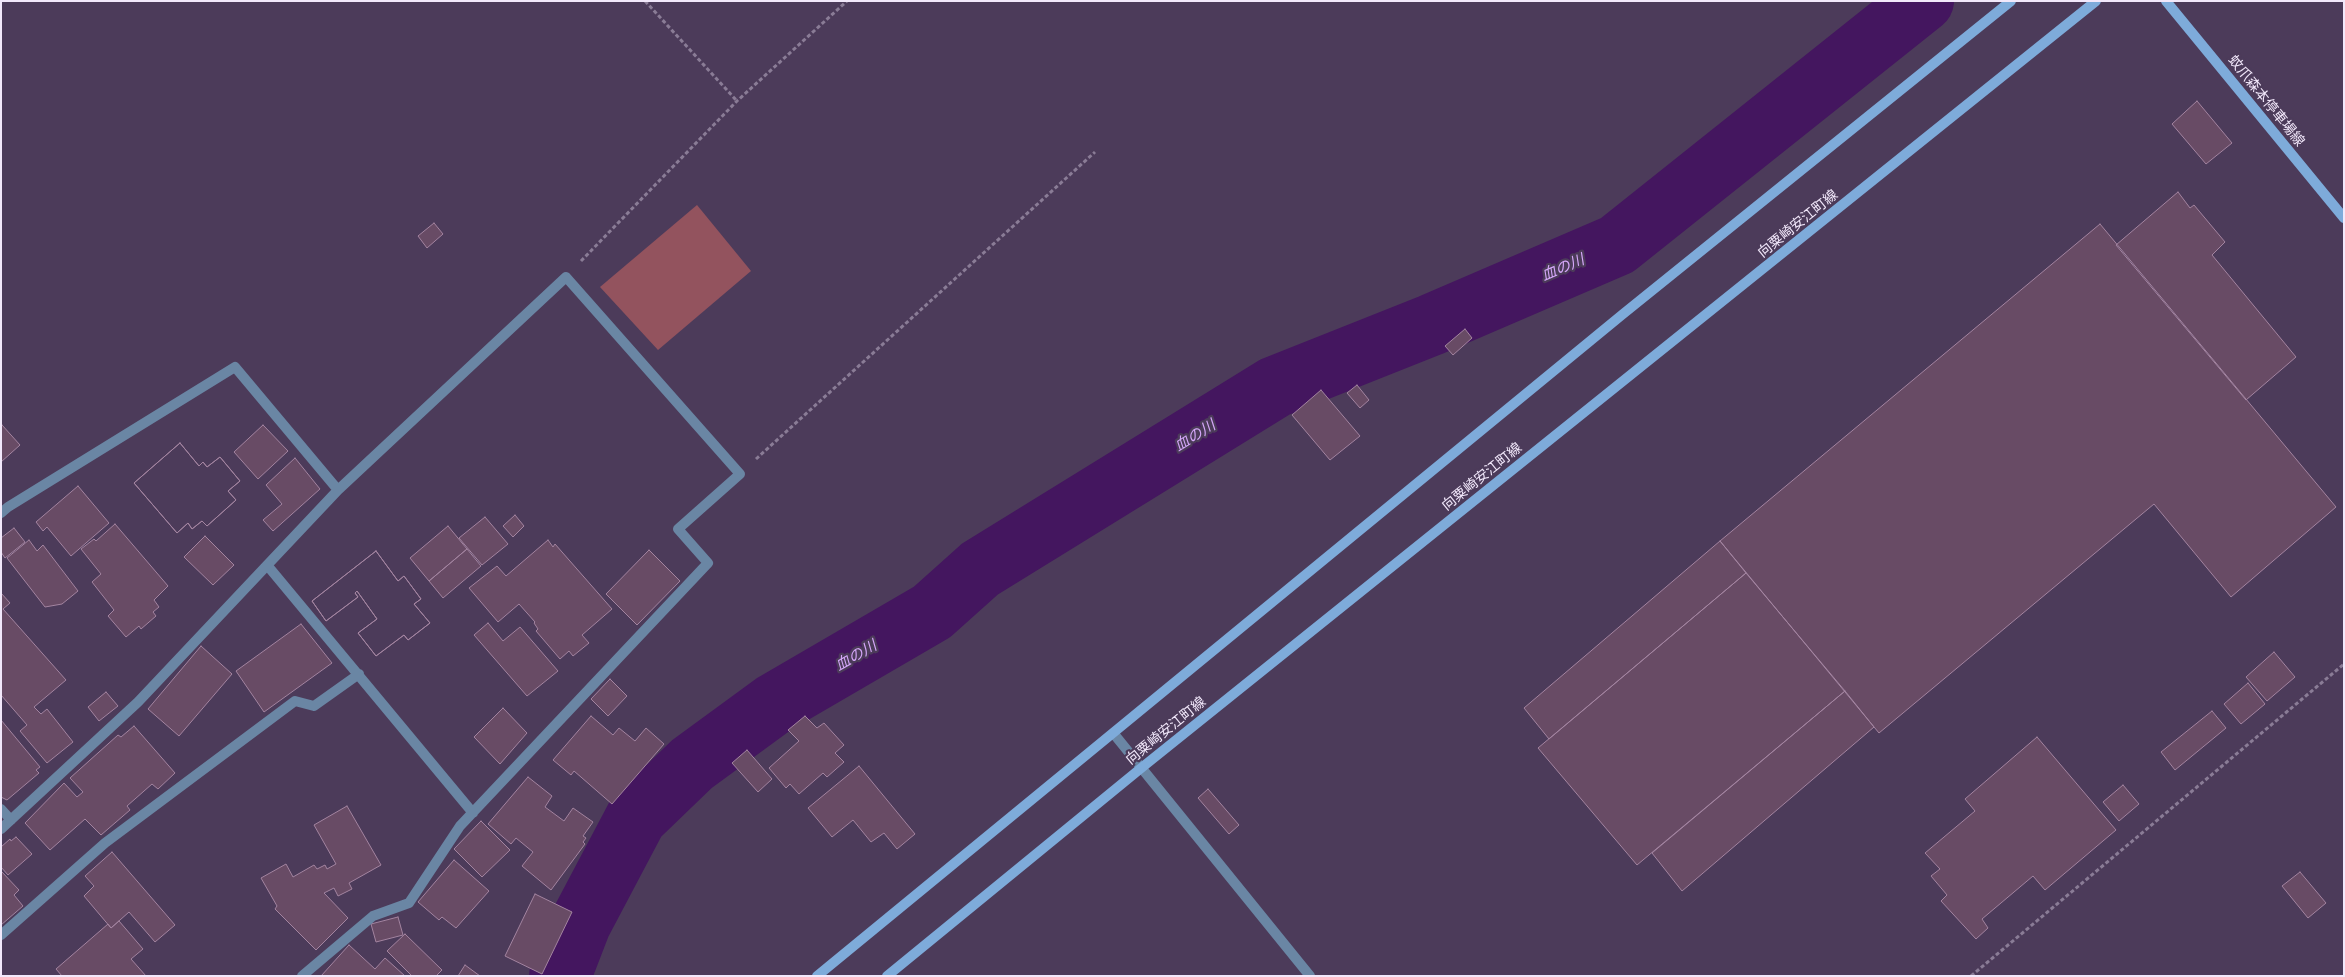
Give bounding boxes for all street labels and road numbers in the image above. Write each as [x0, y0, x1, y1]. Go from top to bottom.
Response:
street label: 蚊爪森本停車場線 [2224, 52, 2308, 150]
street label: 向粟崎安江町線 [1755, 187, 1841, 261]
street label: 向粟崎安江町線 [1439, 440, 1525, 514]
street label: 向粟崎安江町線 [1123, 694, 1209, 768]

